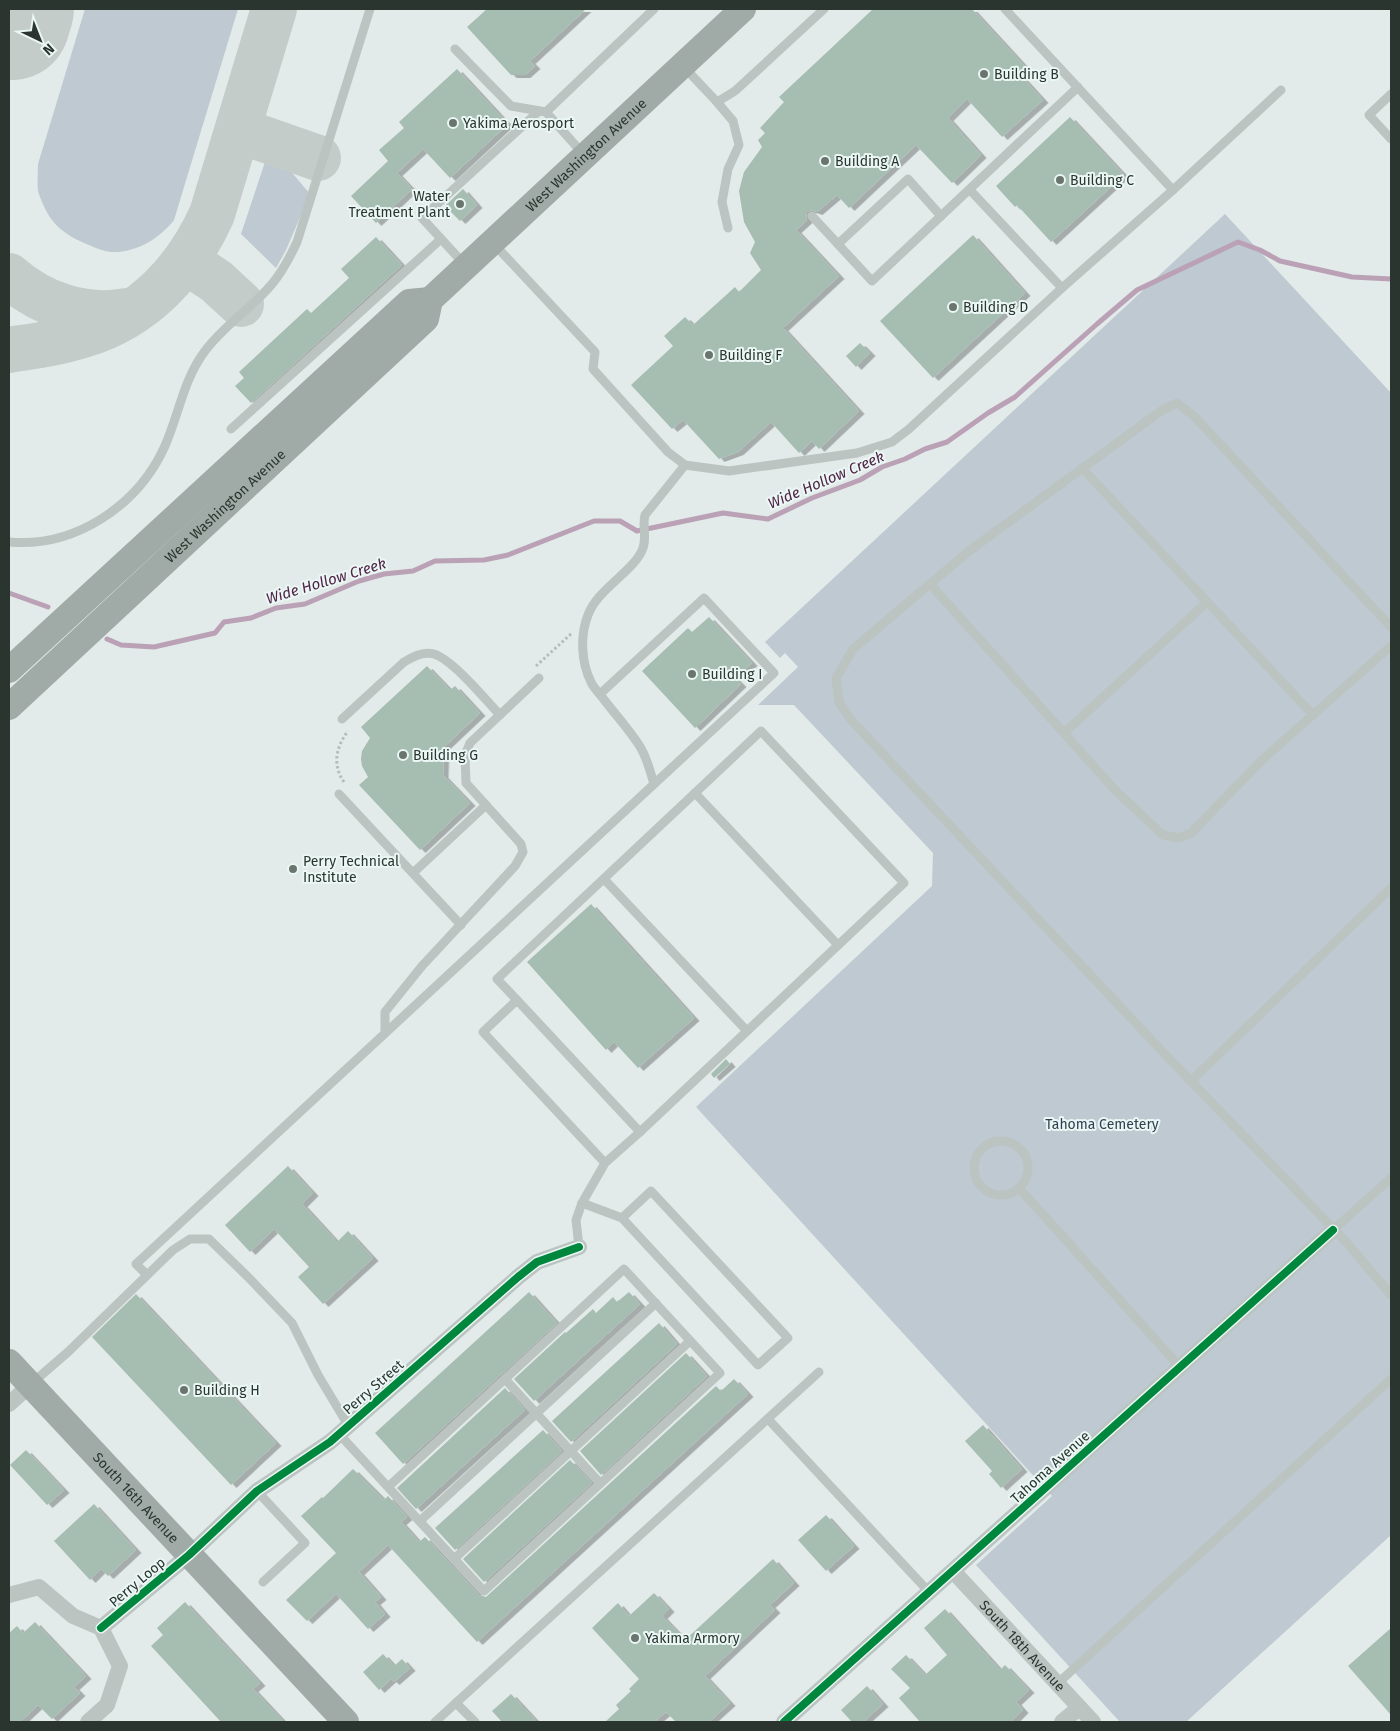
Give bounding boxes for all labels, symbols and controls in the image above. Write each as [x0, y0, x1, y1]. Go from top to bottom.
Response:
north arrow [15, 15, 65, 65]
text: N [39, 40, 58, 59]
place label: Building B [994, 66, 1059, 83]
marker: Building B [978, 68, 990, 80]
street label: West Washington Avenue [522, 95, 650, 216]
place label: Yakima Aerosport [463, 115, 575, 132]
marker: Yakima Aerosport [447, 117, 459, 129]
place label: Building A [835, 153, 899, 170]
marker: Building A [819, 155, 831, 167]
place label: Building C [1070, 172, 1134, 189]
marker: Building C [1054, 174, 1066, 186]
place label: Water Treatment Plant [349, 188, 451, 221]
marker: Water Treatment Plant [454, 198, 466, 210]
place label: Building D [963, 299, 1028, 316]
marker: Building D [947, 301, 959, 313]
place label: Building F [719, 347, 782, 364]
marker: Building F [703, 349, 715, 361]
street label: West Washington Avenue [161, 446, 289, 567]
water label: Wide Hollow Creek [765, 447, 887, 513]
water label: Wide Hollow Creek [264, 554, 388, 608]
place label: Building I [702, 666, 762, 683]
marker: Building I [686, 668, 698, 680]
place label: Building G [413, 747, 478, 764]
marker: Building G [397, 749, 409, 761]
place label: Perry Technical Institute [303, 853, 399, 886]
marker: Perry Technical Institute [287, 863, 299, 875]
park label: Tahoma Cemetery [1045, 1116, 1159, 1133]
street label: Perry Street [340, 1356, 408, 1418]
place label: Building H [194, 1382, 260, 1399]
marker: Building H [178, 1384, 190, 1396]
street label: Tahoma Avenue [1007, 1427, 1093, 1507]
street label: South 16th Avenue [89, 1449, 182, 1547]
street label: Perry Loop [106, 1554, 169, 1611]
street label: South 18th Avenue [976, 1597, 1068, 1695]
place label: Yakima Armory [645, 1630, 740, 1647]
marker: Yakima Armory [629, 1632, 641, 1644]

